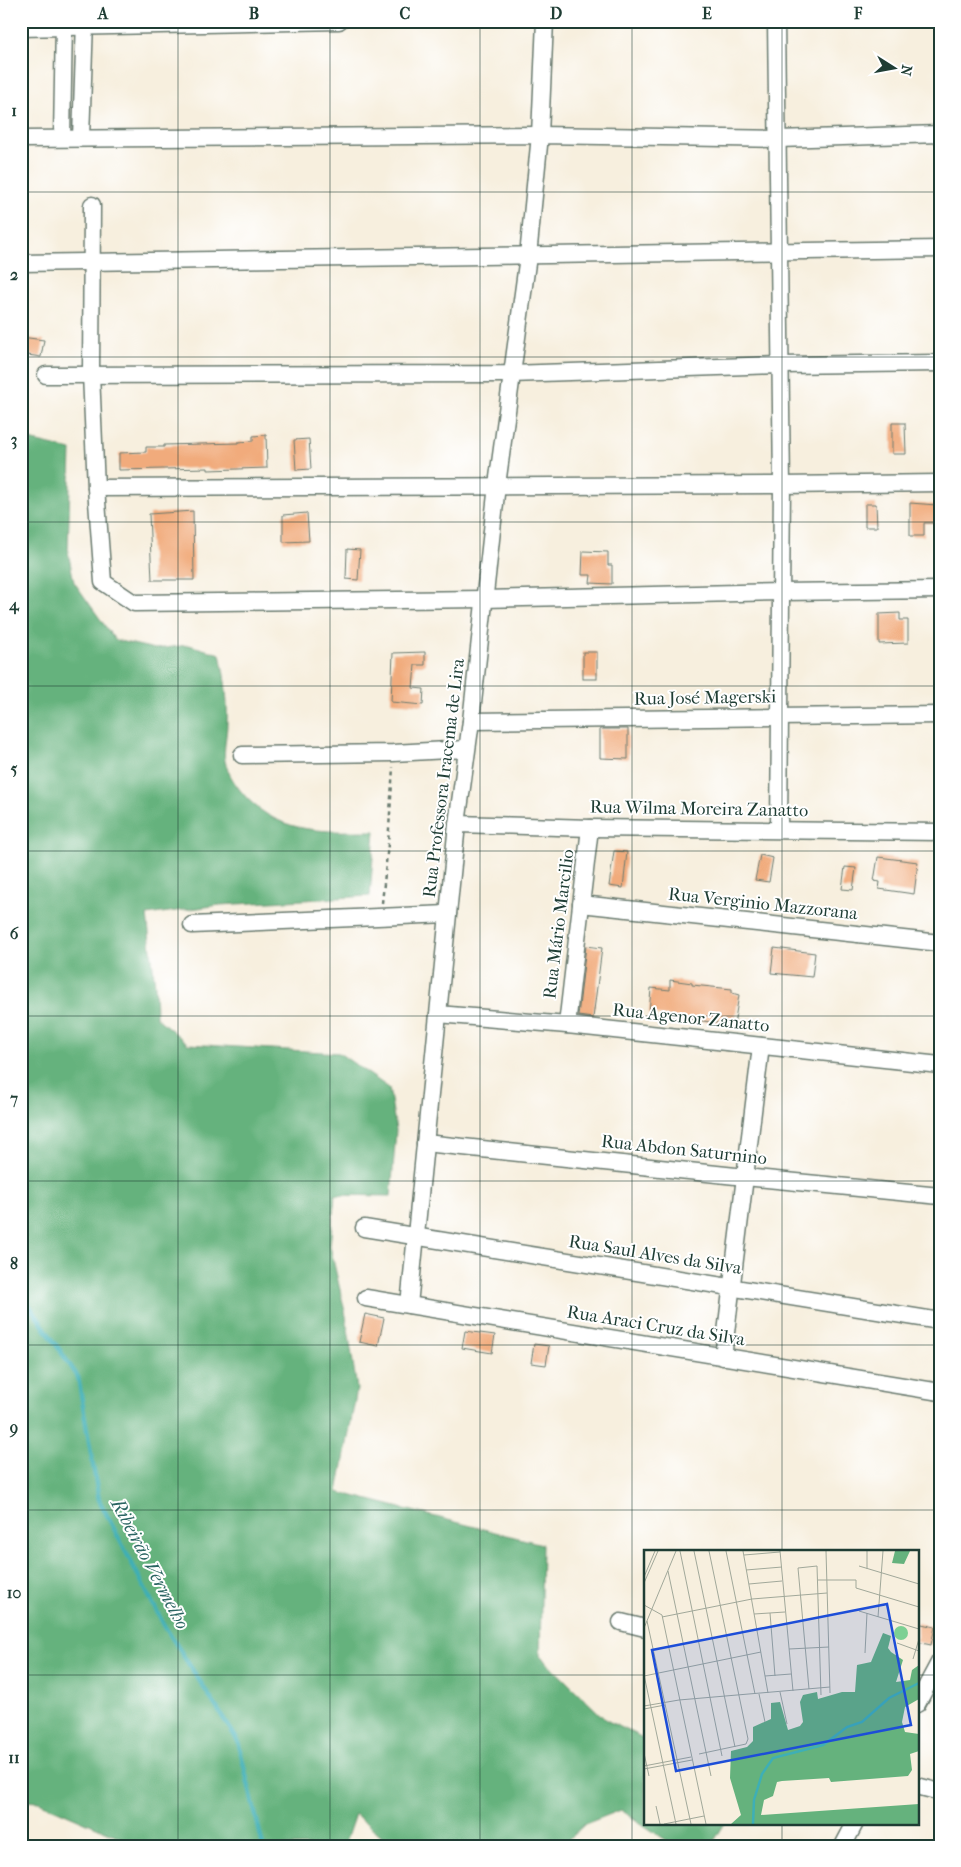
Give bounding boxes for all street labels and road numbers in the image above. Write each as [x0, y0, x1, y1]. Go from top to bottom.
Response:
street label: Rua Professora Iracema de Lira [419, 657, 469, 899]
street label: Rua José Magerski [634, 686, 777, 710]
street label: Rua Wilma Moreira Zanatto [590, 797, 808, 821]
street label: Rua Mário Marcilio [539, 848, 579, 1000]
street label: Rua Verginio Mazzorana [667, 884, 859, 924]
street label: Rua Agenor Zanatto [612, 999, 770, 1037]
street label: Rua Abdon Saturnino [600, 1131, 768, 1169]
street label: Rua Saul Alves da Silva [567, 1231, 744, 1279]
street label: Rua Araci Cruz da Silva [565, 1302, 747, 1351]

